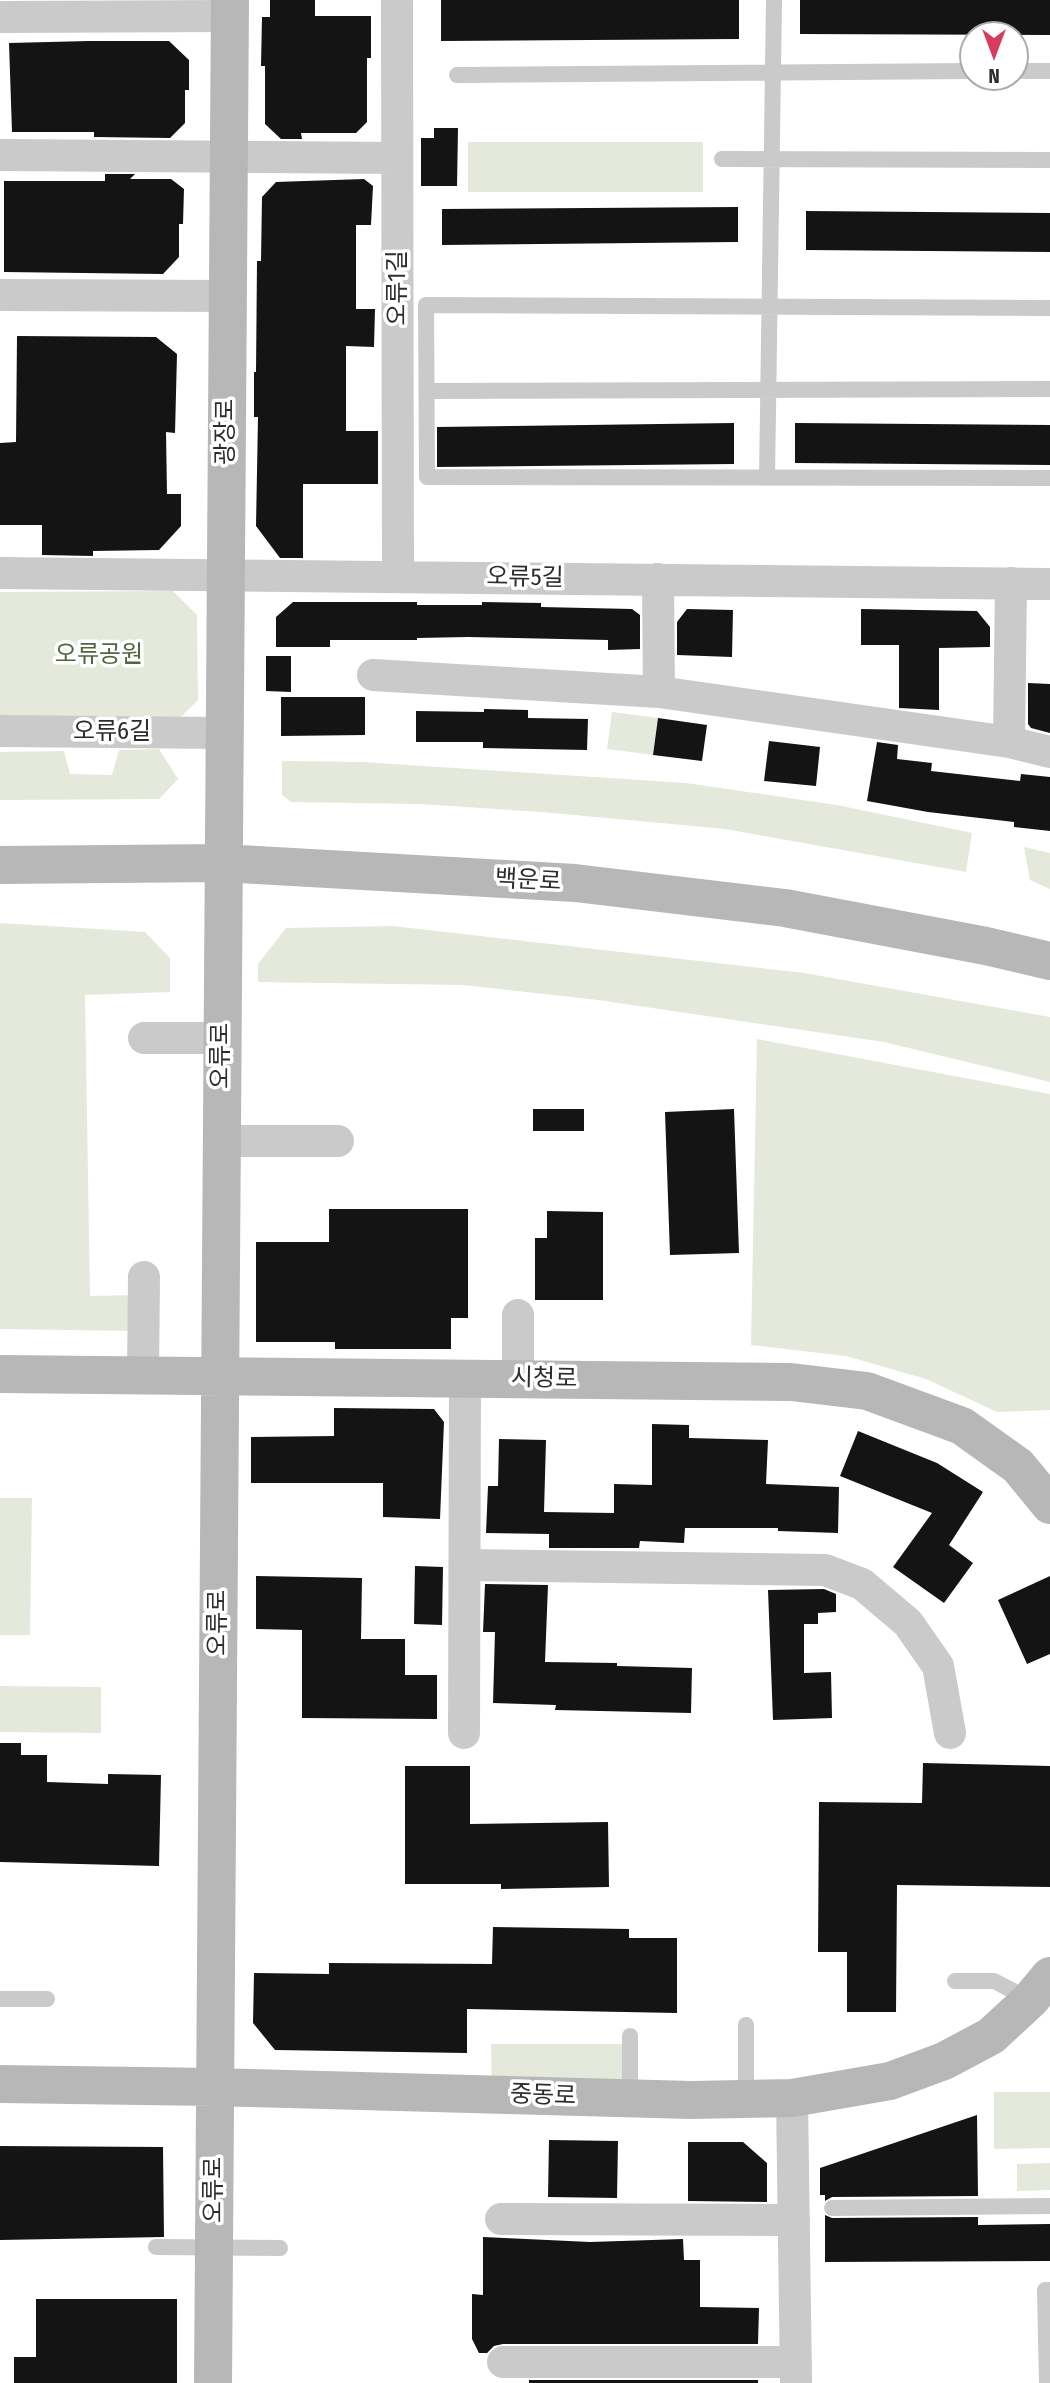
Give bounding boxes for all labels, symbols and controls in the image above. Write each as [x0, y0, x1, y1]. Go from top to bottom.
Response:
north arrow [959, 21, 1029, 91]
text: N [988, 64, 1000, 87]
street label: 오류1길 [384, 250, 412, 326]
street label: 광장로 [212, 399, 240, 465]
street label: 오류5길 [486, 563, 564, 593]
park label: 오류공원 [55, 641, 143, 669]
street label: 오류6길 [73, 718, 151, 746]
street label: 백운로 [494, 865, 562, 897]
street label: 오류로 [207, 1023, 235, 1089]
street label: 시청로 [511, 1364, 577, 1394]
street label: 오류로 [204, 1590, 232, 1656]
street label: 중동로 [509, 2080, 577, 2112]
street label: 오류로 [200, 2157, 228, 2223]

